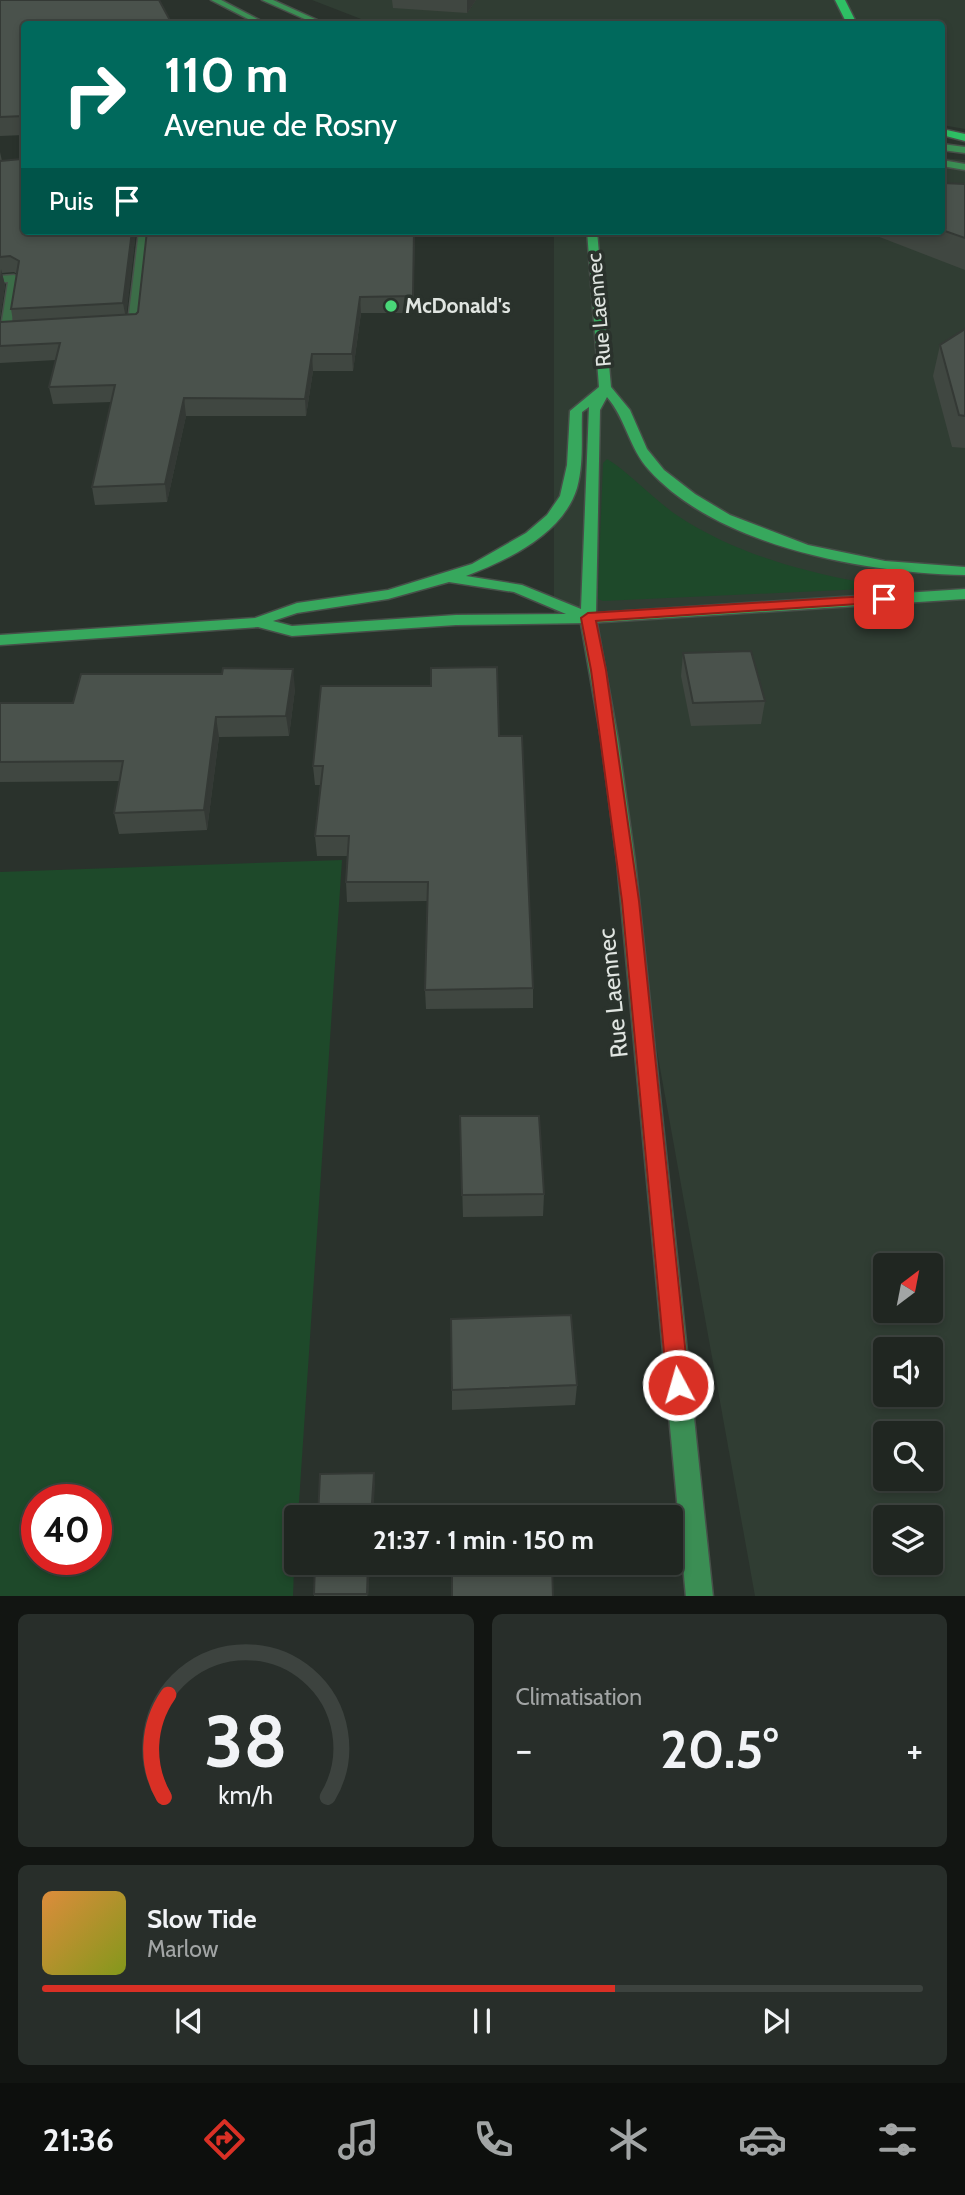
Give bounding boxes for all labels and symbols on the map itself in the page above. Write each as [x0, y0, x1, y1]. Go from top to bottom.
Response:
street label: Rue Laennec [581, 252, 616, 368]
place label: McDonald's [405, 293, 511, 318]
marker: McDonald's [383, 298, 399, 314]
pin [854, 569, 914, 629]
street label: Rue Laennec [591, 927, 634, 1059]
north arrow [873, 1253, 943, 1323]
position arrow [641, 1348, 715, 1422]
speed limit sign: 40 [21, 1484, 112, 1575]

